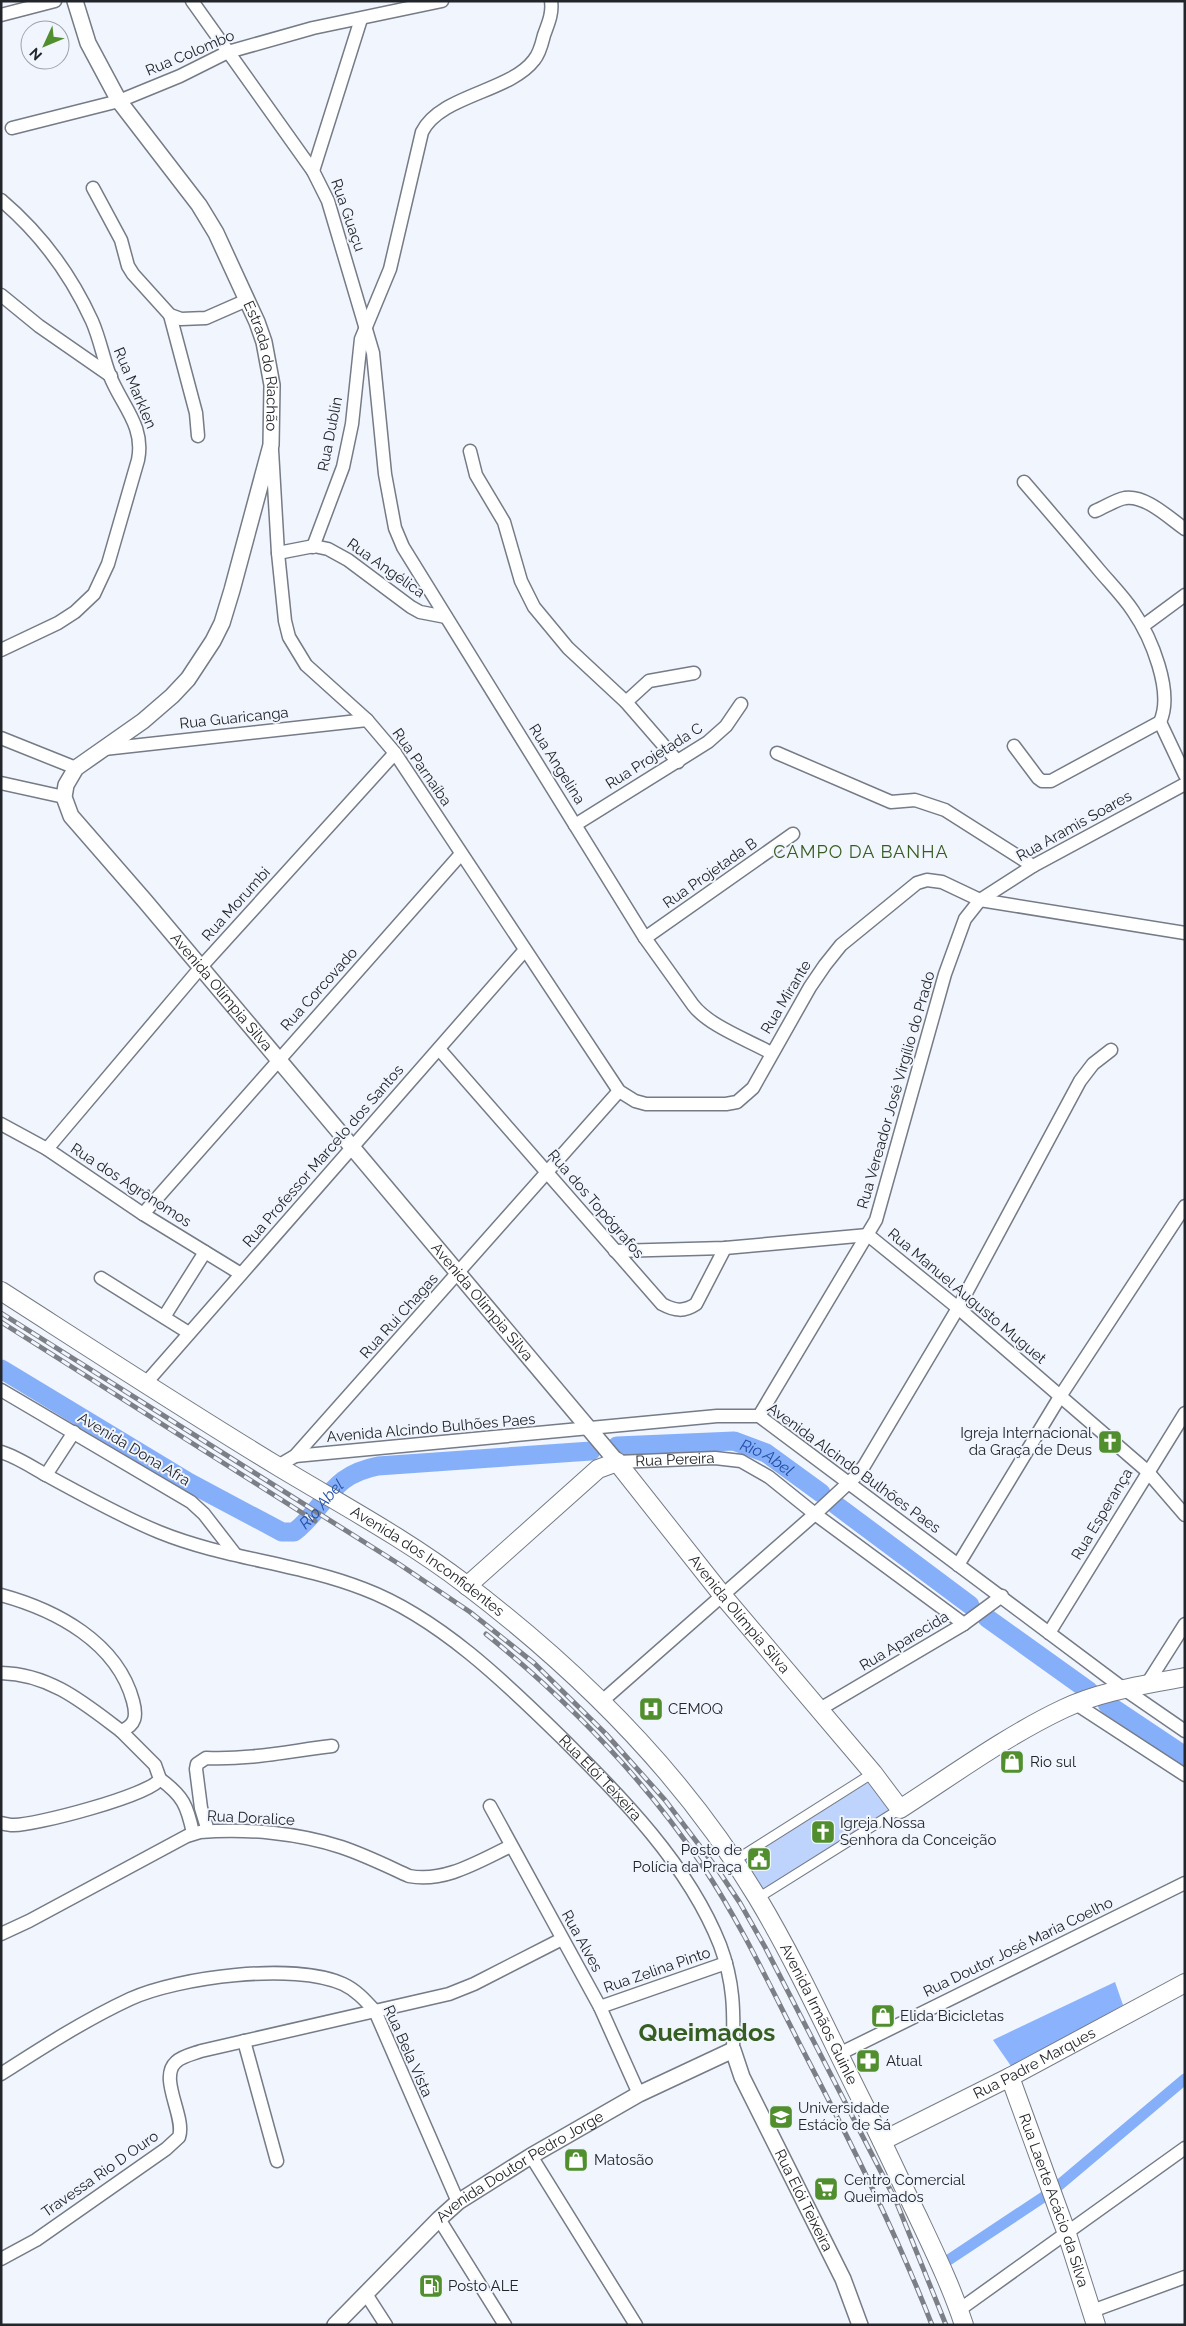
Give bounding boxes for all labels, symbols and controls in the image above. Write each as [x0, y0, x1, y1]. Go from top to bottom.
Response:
north arrow [20, 20, 70, 70]
street label: Rua Colombo [143, 26, 237, 80]
text: N [26, 45, 45, 63]
street label: Rua Guaçu [327, 176, 369, 254]
street label: Estrada do Riachão [239, 298, 281, 431]
street label: Rua Marklen [110, 345, 160, 431]
street label: Rua Dublin [314, 395, 346, 473]
street label: Rua Angélica [344, 535, 428, 601]
street label: Rua Guaricanga [179, 703, 289, 733]
street label: Rua Projetada C [602, 719, 706, 793]
street label: Rua Angelina [525, 720, 589, 808]
street label: Rua Parnaíba [389, 725, 455, 809]
street label: Rua Aramis Soares [1013, 787, 1135, 865]
street label: Rua Projetada B [660, 834, 760, 912]
district label: CAMPO DA BANHA [773, 841, 949, 862]
street label: Rua Morumbi [198, 863, 274, 945]
street label: Avenida Olímpia Silva [167, 929, 276, 1055]
street label: Rua Corcovado [277, 944, 361, 1034]
street label: Rua Mirante [757, 957, 815, 1037]
street label: Rua Vereador José Virgílio do Prado [853, 969, 939, 1211]
street label: Rua Professor Marcelo dos Santos [239, 1061, 407, 1251]
street label: Rua dos Agrônomos [67, 1139, 195, 1231]
street label: Rua dos Topógrafos [544, 1146, 648, 1262]
street label: Rua Manuel Augusto Muguet [884, 1224, 1050, 1368]
street label: Avenida Olímpia Silva [427, 1239, 537, 1365]
street label: Rua Rui Chagas [356, 1270, 442, 1362]
street label: Avenida Alcindo Bulhões Paes [764, 1399, 944, 1537]
street label: Avenida Dona Afra [75, 1408, 193, 1490]
street label: Avenida Alcindo Bulhões Paes [326, 1410, 536, 1446]
place label: Igreja Internacional da Graça de Deus [960, 1424, 1093, 1459]
church icon: Igreja Internacional da Graça de Deus [1097, 1429, 1123, 1455]
water label: Rio Abel [738, 1435, 798, 1480]
street label: Rua Pereira [635, 1449, 715, 1470]
street label: Rua Esperança [1068, 1465, 1136, 1563]
water label: Rio Abel [295, 1475, 347, 1532]
street label: Avenida dos Inconfidentes [347, 1502, 508, 1620]
street label: Avenida Olímpia Silva [685, 1551, 794, 1677]
street label: Rua Aparecida [856, 1607, 952, 1675]
hospital icon: CEMOQ [638, 1696, 664, 1722]
place label: CEMOQ [668, 1700, 723, 1718]
street label: Rua Elói Teixeira [555, 1731, 645, 1824]
shop icon: Rio sul [999, 1749, 1025, 1775]
place label: Rio sul [1030, 1753, 1077, 1771]
street label: Rua Doralice [207, 1807, 296, 1829]
place label: Igreja Nossa Senhora da Conceição [840, 1814, 996, 1849]
church icon: Igreja Nossa Senhora da Conceição [810, 1819, 836, 1845]
place label: Posto de Polícia da Praça [633, 1841, 742, 1876]
public building icon: Posto de Polícia da Praça [746, 1846, 772, 1872]
street label: Rua Doutor José Maria Coelho [920, 1893, 1116, 2001]
street label: Rua Alves [558, 1907, 606, 1975]
street label: Avenida Irmãos Guinle [776, 1941, 862, 2088]
street label: Rua Zelina Pinto [601, 1943, 713, 1997]
street label: Rua Bela Vista [380, 2002, 436, 2100]
shop icon: Elida Bicicletas [870, 2003, 896, 2029]
place label: Elida Bicicletas [900, 2007, 1004, 2025]
district label: Queimados [639, 2017, 775, 2047]
street label: Rua Padre Marques [970, 2024, 1099, 2103]
pharmacy icon: Atual [855, 2048, 881, 2074]
place label: Atual [886, 2052, 923, 2070]
place label: Universidade Estácio de Sá [798, 2099, 891, 2134]
school or university icon: Universidade Estácio de Sá [768, 2104, 794, 2130]
street label: Avenida Doutor Pedro Jorge [432, 2107, 607, 2226]
street label: Rua Laerte Acácio da Silva [1015, 2111, 1092, 2290]
street label: Travessa Rio D Ouro [38, 2127, 162, 2221]
street label: Rua Elói Teixeira [771, 2146, 837, 2254]
shop icon: Matosão [563, 2147, 589, 2173]
place label: Matosão [594, 2151, 653, 2169]
place label: Centro Comercial Queimados [844, 2171, 966, 2206]
supermarket icon: Centro Comercial Queimados [813, 2176, 839, 2202]
fuel station icon: Posto ALE [418, 2273, 444, 2299]
place label: Posto ALE [448, 2277, 519, 2295]

